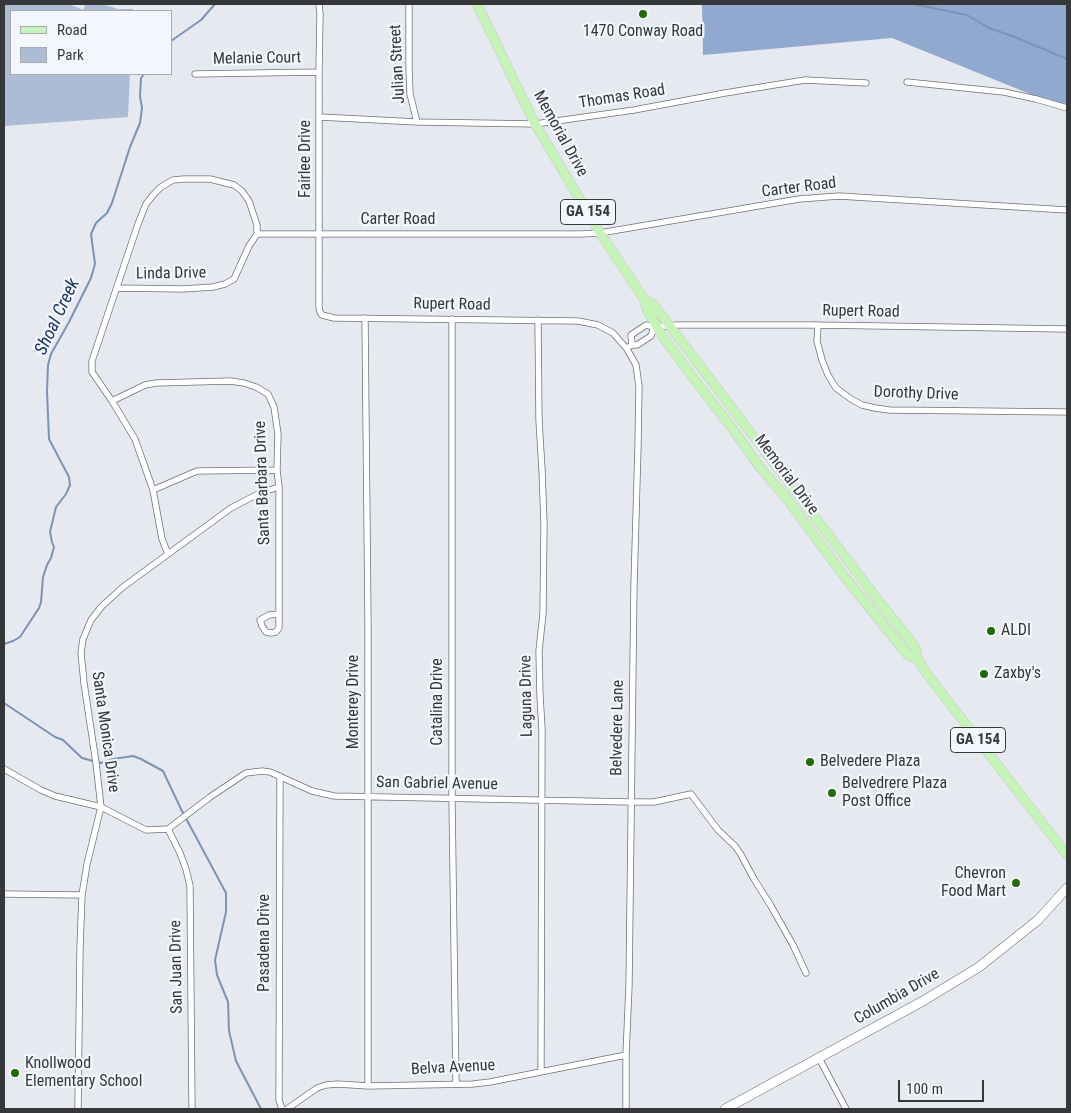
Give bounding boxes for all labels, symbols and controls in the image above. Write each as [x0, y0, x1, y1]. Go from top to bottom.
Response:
marker: 1470 Conway Road [637, 8, 649, 20]
legend [10, 10, 172, 75]
text: Road [57, 21, 87, 39]
place label: 1470 Conway Road [583, 22, 703, 42]
street label: Julian Street [386, 24, 410, 104]
text: Park [57, 46, 84, 64]
street label: Melanie Court [213, 49, 301, 69]
street label: Thomas Road [578, 81, 666, 113]
street label: Memorial Drive [529, 88, 591, 180]
street label: Fairlee Drive [296, 120, 316, 198]
street label: Carter Road [761, 174, 837, 202]
road number: GA 154 [560, 200, 616, 224]
street label: Carter Road [361, 210, 435, 230]
street label: Linda Drive [136, 264, 206, 284]
water label: Shoal Creek [31, 275, 85, 359]
street label: Rupert Road [413, 295, 491, 315]
street label: Rupert Road [822, 302, 900, 322]
street label: Dorothy Drive [873, 383, 959, 405]
street label: Santa Barbara Drive [251, 420, 275, 546]
street label: Memorial Drive [750, 431, 822, 519]
place label: ALDI [1001, 621, 1031, 641]
marker: ALDI [985, 625, 997, 637]
street label: Monterey Drive [344, 655, 364, 749]
street label: Laguna Drive [517, 655, 537, 737]
street label: Catalina Drive [428, 658, 448, 746]
place label: Zaxby's [994, 664, 1041, 684]
marker: Zaxby's [978, 668, 990, 680]
street label: Santa Monica Drive [87, 670, 123, 794]
street label: Belvedere Lane [608, 680, 628, 776]
road number: GA 154 [950, 728, 1006, 752]
place label: Belvedere Plaza [820, 752, 920, 772]
marker: Belvedere Plaza [804, 756, 816, 768]
street label: San Gabriel Avenue [376, 773, 498, 795]
place label: Belvedrere Plaza Post Office [842, 774, 947, 812]
marker: Belvedrere Plaza Post Office [826, 787, 838, 799]
place label: Chevron Food Mart [941, 864, 1006, 902]
marker: Chevron Food Mart [1010, 877, 1022, 889]
street label: Pasadena Drive [255, 894, 275, 992]
street label: San Juan Drive [167, 920, 187, 1014]
street label: Columbia Drive [851, 965, 943, 1029]
place label: Knollwood Elementary School [25, 1054, 142, 1092]
street label: Belva Avenue [411, 1056, 495, 1080]
marker: Knollwood Elementary School [9, 1067, 21, 1079]
scale bar [901, 1070, 987, 1102]
text: 100 m [906, 1080, 943, 1098]

